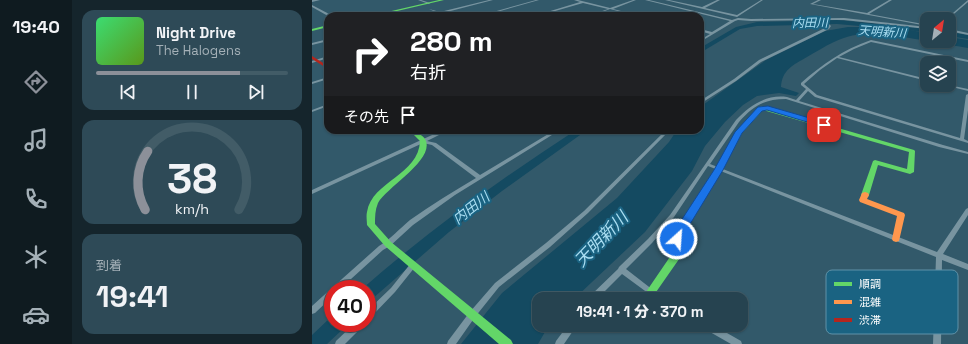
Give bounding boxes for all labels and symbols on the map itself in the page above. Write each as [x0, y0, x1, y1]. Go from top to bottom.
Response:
north arrow [920, 12, 956, 48]
water label: 内田川 [792, 15, 830, 31]
water label: 天明新川 [857, 22, 908, 42]
pin [807, 108, 841, 142]
water label: 内田川 [449, 187, 495, 228]
water label: 天明新川 [569, 205, 634, 271]
position arrow [656, 218, 698, 260]
legend [826, 270, 958, 334]
text: 順調 [859, 277, 881, 291]
speed limit sign: 40 [324, 280, 376, 332]
text: 混雑 [859, 295, 881, 309]
text: 渋滞 [859, 313, 881, 327]

